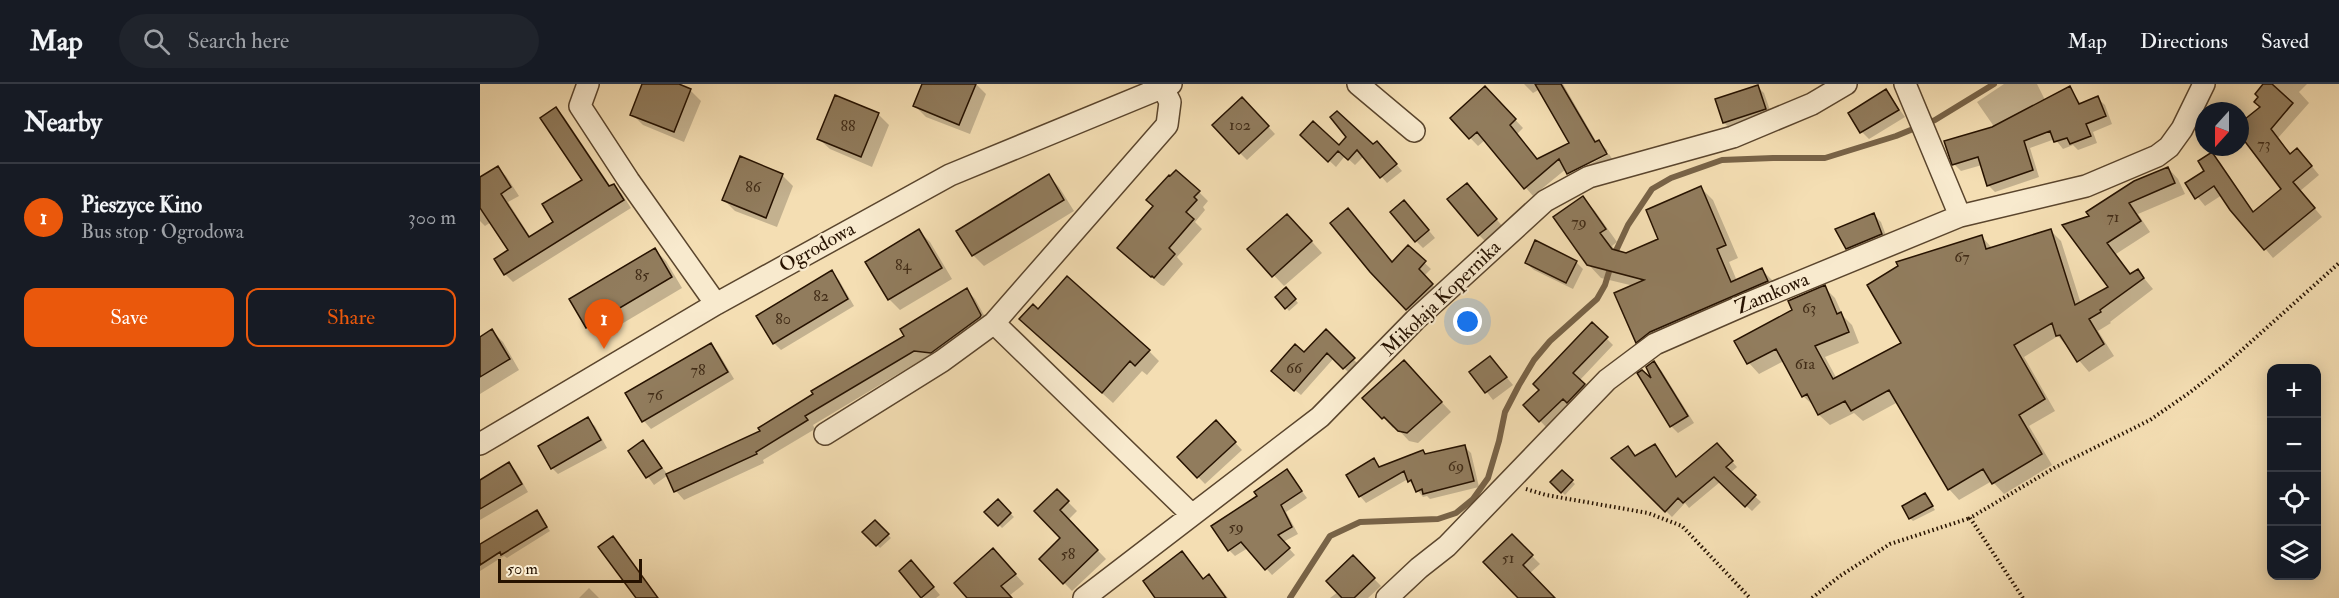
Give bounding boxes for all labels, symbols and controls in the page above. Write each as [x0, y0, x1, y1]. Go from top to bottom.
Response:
search box [119, 14, 539, 68]
text: Map [30, 24, 83, 59]
icon: search [140, 25, 173, 58]
text: Search here [188, 27, 289, 55]
text: Map [2067, 28, 2107, 55]
text: Directions [2140, 28, 2228, 55]
text: Saved [2261, 28, 2309, 55]
north arrow [2195, 102, 2249, 156]
text: Nearby [24, 107, 102, 139]
house number: 102 [1229, 115, 1251, 135]
house number: 88 [840, 116, 856, 136]
house number: 73 [2257, 134, 2271, 154]
house number: 86 [745, 177, 762, 197]
text: Pieszyce Kino [81, 191, 202, 219]
text: 1 [40, 205, 47, 230]
text: 300 m [408, 205, 456, 230]
house number: 71 [2106, 207, 2120, 227]
house number: 79 [1571, 212, 1587, 232]
street label: Ogrodowa [775, 216, 860, 278]
text: Bus stop · Ogrodowa [81, 219, 244, 244]
street label: Mikołaja Kopernika [1376, 234, 1507, 362]
house number: 67 [1954, 247, 1970, 267]
house number: 84 [895, 255, 912, 275]
house number: 85 [635, 265, 649, 285]
street label: Zamkowa [1731, 266, 1813, 320]
house number: 82 [813, 286, 829, 306]
button: Save [24, 288, 234, 347]
button: Share [246, 288, 456, 347]
house number: 63 [1802, 298, 1816, 318]
pin: 1 [584, 300, 624, 349]
your location [1453, 307, 1482, 336]
house number: 80 [775, 309, 791, 329]
house number: 61a [1795, 354, 1816, 374]
house number: 66 [1286, 358, 1303, 378]
house number: 78 [691, 360, 706, 380]
map controls [2267, 364, 2321, 580]
button: + [2267, 364, 2321, 418]
house number: 76 [647, 385, 664, 405]
button: − [2267, 418, 2321, 472]
house number: 69 [1448, 456, 1464, 476]
button: locate [2267, 472, 2321, 526]
house number: 59 [1228, 517, 1244, 537]
button: layers [2267, 526, 2321, 580]
house number: 58 [1061, 544, 1076, 564]
house number: 51 [1502, 548, 1514, 568]
scale bar [498, 556, 642, 584]
text: 50 m [507, 559, 538, 579]

